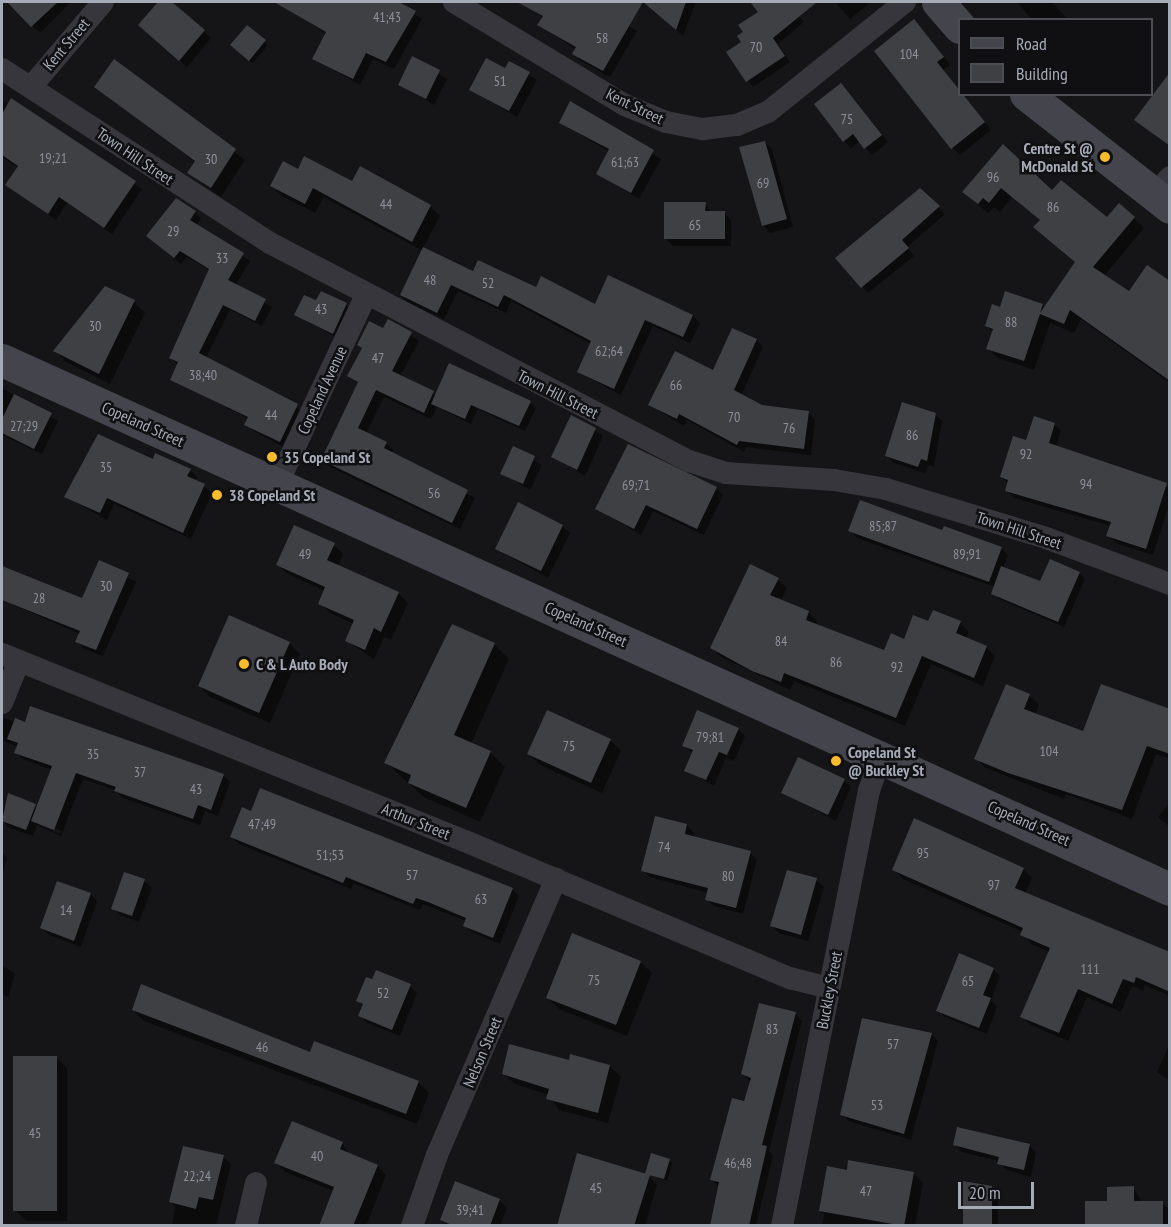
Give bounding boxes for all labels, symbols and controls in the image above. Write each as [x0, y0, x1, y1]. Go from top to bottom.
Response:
house number: 41;43 [373, 9, 401, 25]
street label: Kent Street [39, 14, 93, 74]
legend [958, 18, 1153, 96]
house number: 58 [596, 30, 608, 46]
text: Road [1016, 32, 1047, 55]
house number: 70 [750, 39, 762, 55]
house number: 104 [900, 46, 918, 62]
text: Building [1016, 62, 1068, 85]
house number: 51 [494, 73, 506, 89]
street label: Kent Street [603, 84, 667, 128]
house number: 75 [841, 111, 853, 127]
street label: Town Hill Street [93, 123, 177, 189]
place label: Centre St @ McDonald St [1021, 138, 1093, 176]
house number: 19;21 [39, 150, 67, 166]
marker: Centre St @ McDonald St [1098, 150, 1112, 164]
house number: 30 [205, 151, 217, 167]
house number: 61;63 [611, 154, 639, 170]
house number: 96 [987, 169, 999, 185]
house number: 69 [757, 175, 769, 191]
house number: 44 [380, 196, 392, 212]
house number: 86 [1047, 199, 1059, 215]
house number: 65 [689, 217, 701, 233]
house number: 29 [167, 223, 179, 239]
house number: 33 [216, 250, 228, 266]
house number: 48 [424, 272, 436, 288]
house number: 52 [482, 275, 494, 291]
house number: 43 [315, 301, 327, 317]
house number: 88 [1005, 314, 1017, 330]
house number: 30 [89, 318, 101, 334]
street label: Copeland Avenue [293, 343, 351, 437]
house number: 62;64 [595, 343, 623, 359]
house number: 47 [372, 350, 384, 366]
street label: Town Hill Street [514, 365, 602, 423]
house number: 38;40 [189, 367, 217, 383]
house number: 66 [670, 377, 682, 393]
street label: Copeland Street [99, 397, 187, 451]
house number: 44 [265, 407, 277, 423]
house number: 70 [728, 409, 740, 425]
house number: 27;29 [10, 418, 38, 434]
house number: 76 [783, 420, 795, 436]
house number: 86 [906, 427, 918, 443]
house number: 92 [1020, 446, 1032, 462]
place label: 35 Copeland St [284, 447, 370, 467]
marker: 35 Copeland St [265, 450, 279, 464]
house number: 35 [100, 459, 112, 475]
house number: 94 [1080, 476, 1092, 492]
house number: 69;71 [622, 477, 650, 493]
place label: 38 Copeland St [229, 485, 315, 505]
house number: 56 [428, 485, 440, 501]
marker: 38 Copeland St [210, 488, 224, 502]
street label: Town Hill Street [974, 507, 1064, 553]
house number: 85;87 [869, 518, 897, 534]
house number: 49 [299, 546, 311, 562]
house number: 89;91 [953, 546, 981, 562]
house number: 30 [100, 578, 112, 594]
house number: 28 [33, 590, 45, 606]
street label: Copeland Street [542, 597, 630, 651]
house number: 84 [775, 633, 787, 649]
place label: C & L Auto Body [256, 654, 349, 674]
house number: 86 [830, 654, 842, 670]
marker: C & L Auto Body [237, 657, 251, 671]
house number: 92 [891, 659, 903, 675]
house number: 79;81 [696, 729, 724, 745]
house number: 75 [563, 738, 575, 754]
place label: Copeland St @ Buckley St [848, 742, 924, 780]
house number: 104 [1040, 743, 1058, 759]
house number: 35 [87, 746, 99, 762]
marker: Copeland St @ Buckley St [829, 754, 843, 768]
house number: 37 [134, 764, 146, 780]
house number: 43 [190, 781, 202, 797]
street label: Copeland Street [985, 796, 1073, 850]
street label: Arthur Street [379, 799, 453, 843]
house number: 47;49 [248, 816, 276, 832]
house number: 74 [658, 839, 670, 855]
house number: 95 [917, 845, 929, 861]
house number: 51;53 [316, 847, 344, 863]
house number: 57 [406, 867, 418, 883]
house number: 80 [722, 868, 734, 884]
house number: 97 [988, 877, 1000, 893]
house number: 63 [475, 891, 487, 907]
house number: 14 [60, 902, 72, 918]
street label: Buckley Street [812, 949, 846, 1031]
house number: 111 [1081, 961, 1099, 977]
house number: 75 [588, 972, 600, 988]
house number: 65 [962, 973, 974, 989]
house number: 52 [377, 985, 389, 1001]
street label: Nelson Street [459, 1014, 505, 1090]
house number: 83 [766, 1021, 778, 1037]
house number: 57 [887, 1036, 899, 1052]
house number: 46 [256, 1039, 268, 1055]
house number: 53 [871, 1097, 883, 1113]
house number: 45 [29, 1125, 41, 1141]
house number: 40 [311, 1148, 323, 1164]
house number: 46;48 [724, 1155, 752, 1171]
house number: 22;24 [183, 1168, 211, 1184]
scale bar [961, 1170, 1038, 1208]
house number: 45 [590, 1180, 602, 1196]
text: 20 m [969, 1181, 1001, 1204]
house number: 47 [860, 1183, 872, 1199]
house number: 39;41 [456, 1202, 484, 1218]

